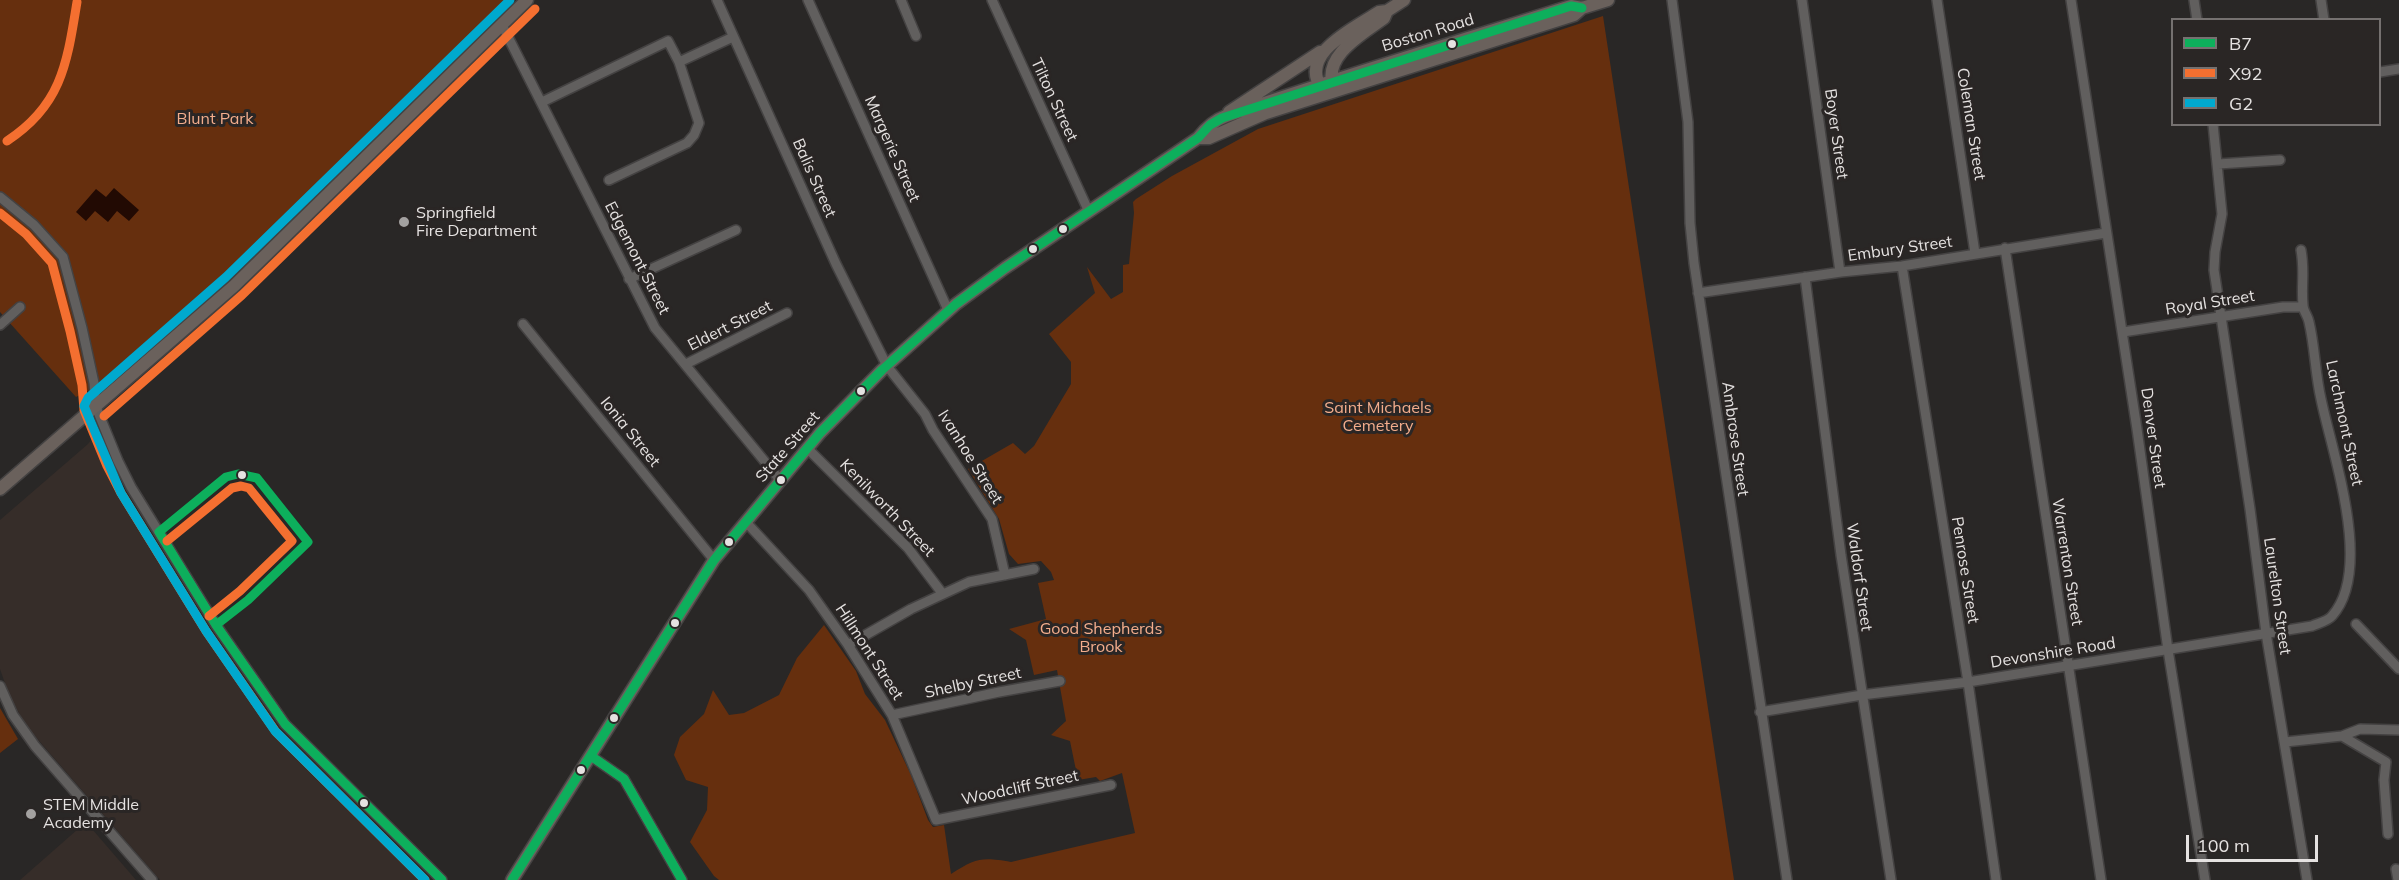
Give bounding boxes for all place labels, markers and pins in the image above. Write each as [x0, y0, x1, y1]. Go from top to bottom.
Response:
unlabelled marker [1446, 38, 1458, 50]
place label: Springfield Fire Department [416, 203, 537, 241]
marker: Springfield Fire Department [397, 215, 411, 229]
unlabelled marker [1057, 223, 1069, 235]
unlabelled marker [1027, 243, 1039, 255]
unlabelled marker [855, 385, 867, 397]
unlabelled marker [236, 469, 248, 481]
unlabelled marker [775, 474, 787, 486]
unlabelled marker [723, 536, 735, 548]
unlabelled marker [669, 617, 681, 629]
unlabelled marker [608, 712, 620, 724]
unlabelled marker [575, 764, 587, 776]
place label: STEM Middle Academy [43, 795, 139, 833]
unlabelled marker [358, 797, 370, 809]
marker: STEM Middle Academy [24, 807, 38, 821]

